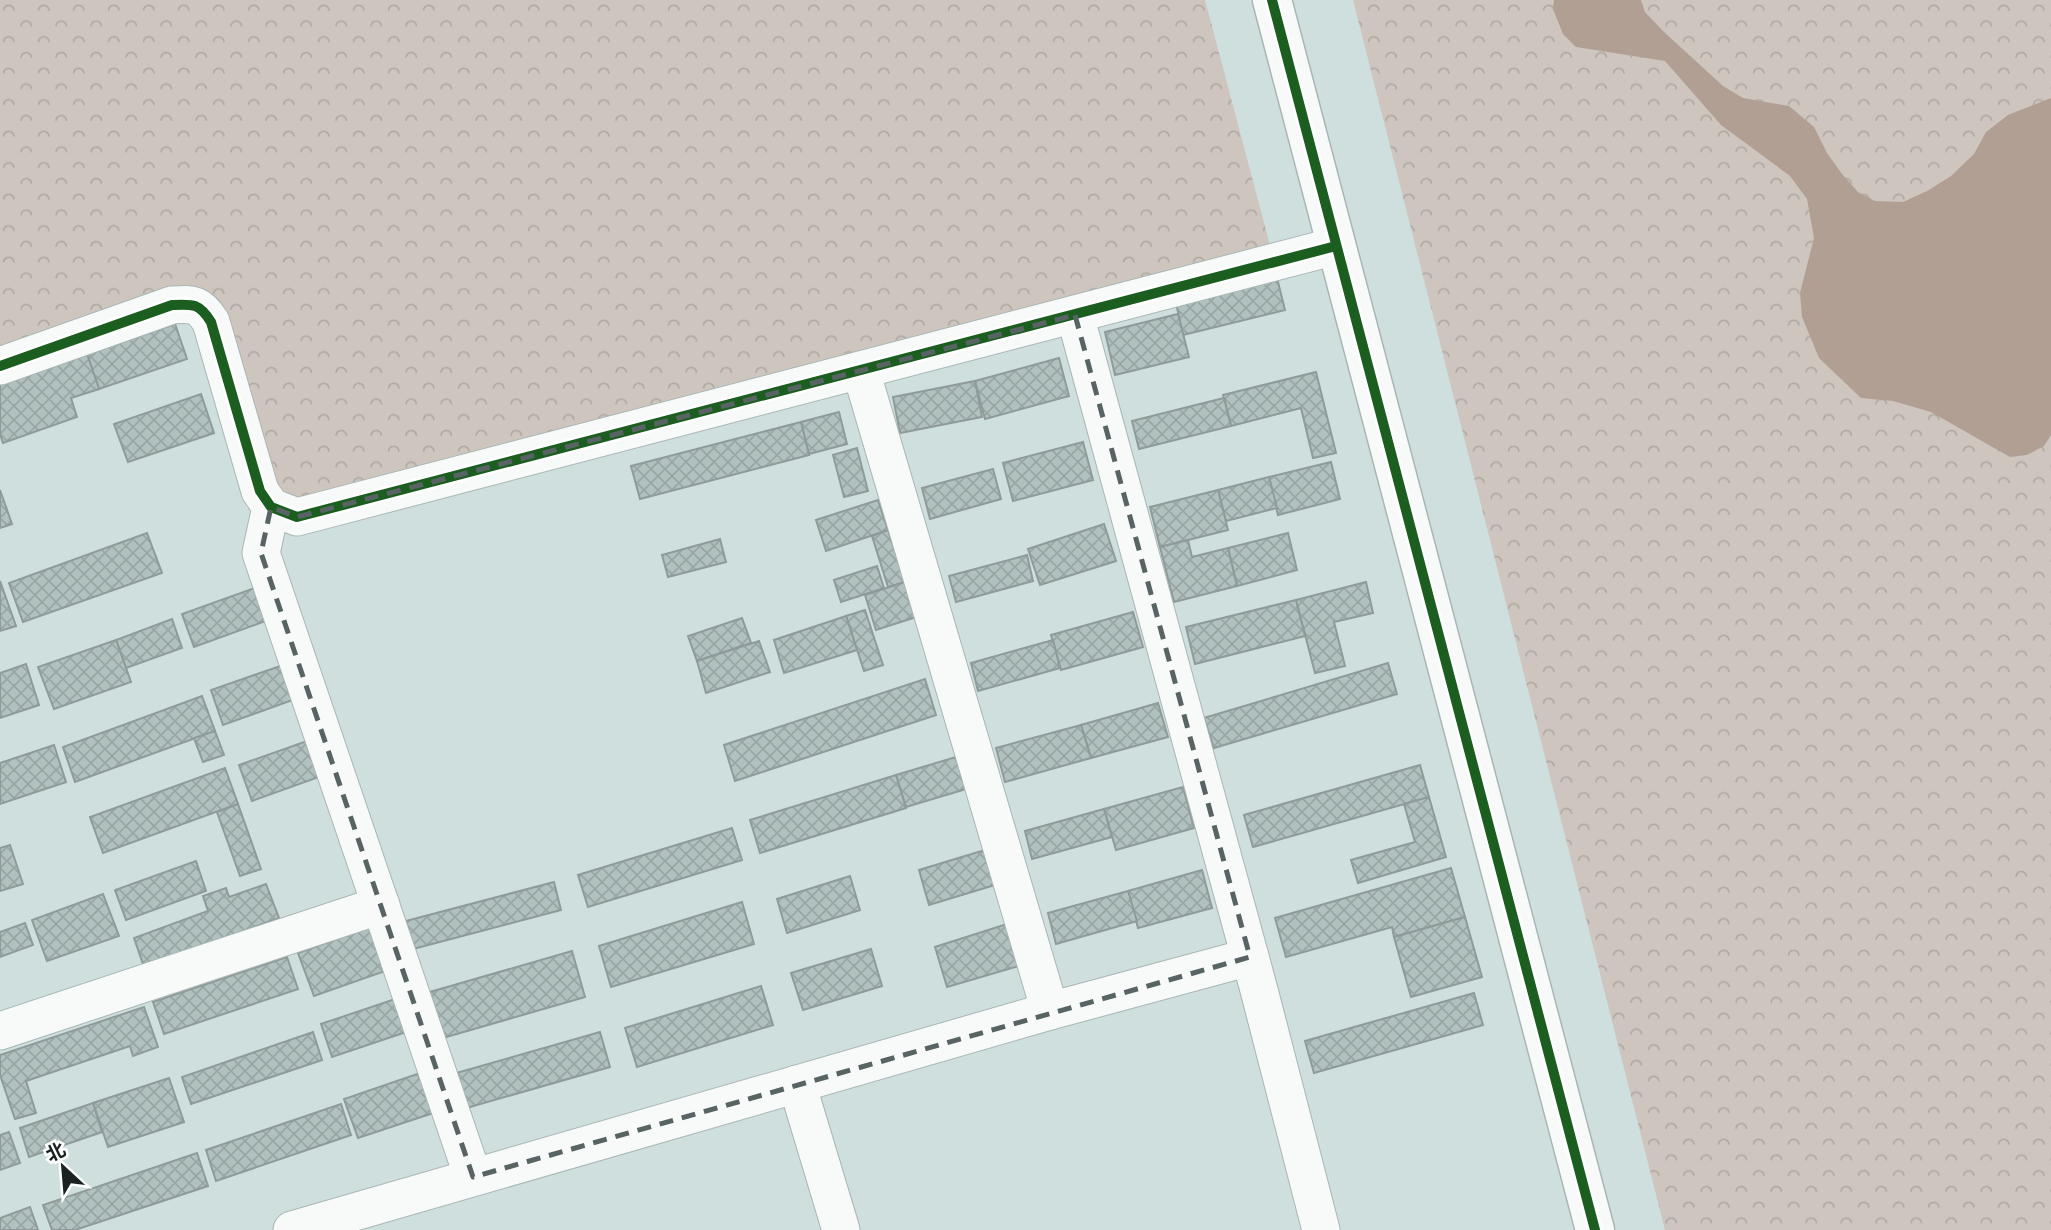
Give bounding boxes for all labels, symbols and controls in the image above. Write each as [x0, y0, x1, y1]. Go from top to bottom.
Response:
north arrow [28, 1132, 98, 1202]
text: 北 [42, 1137, 69, 1166]

